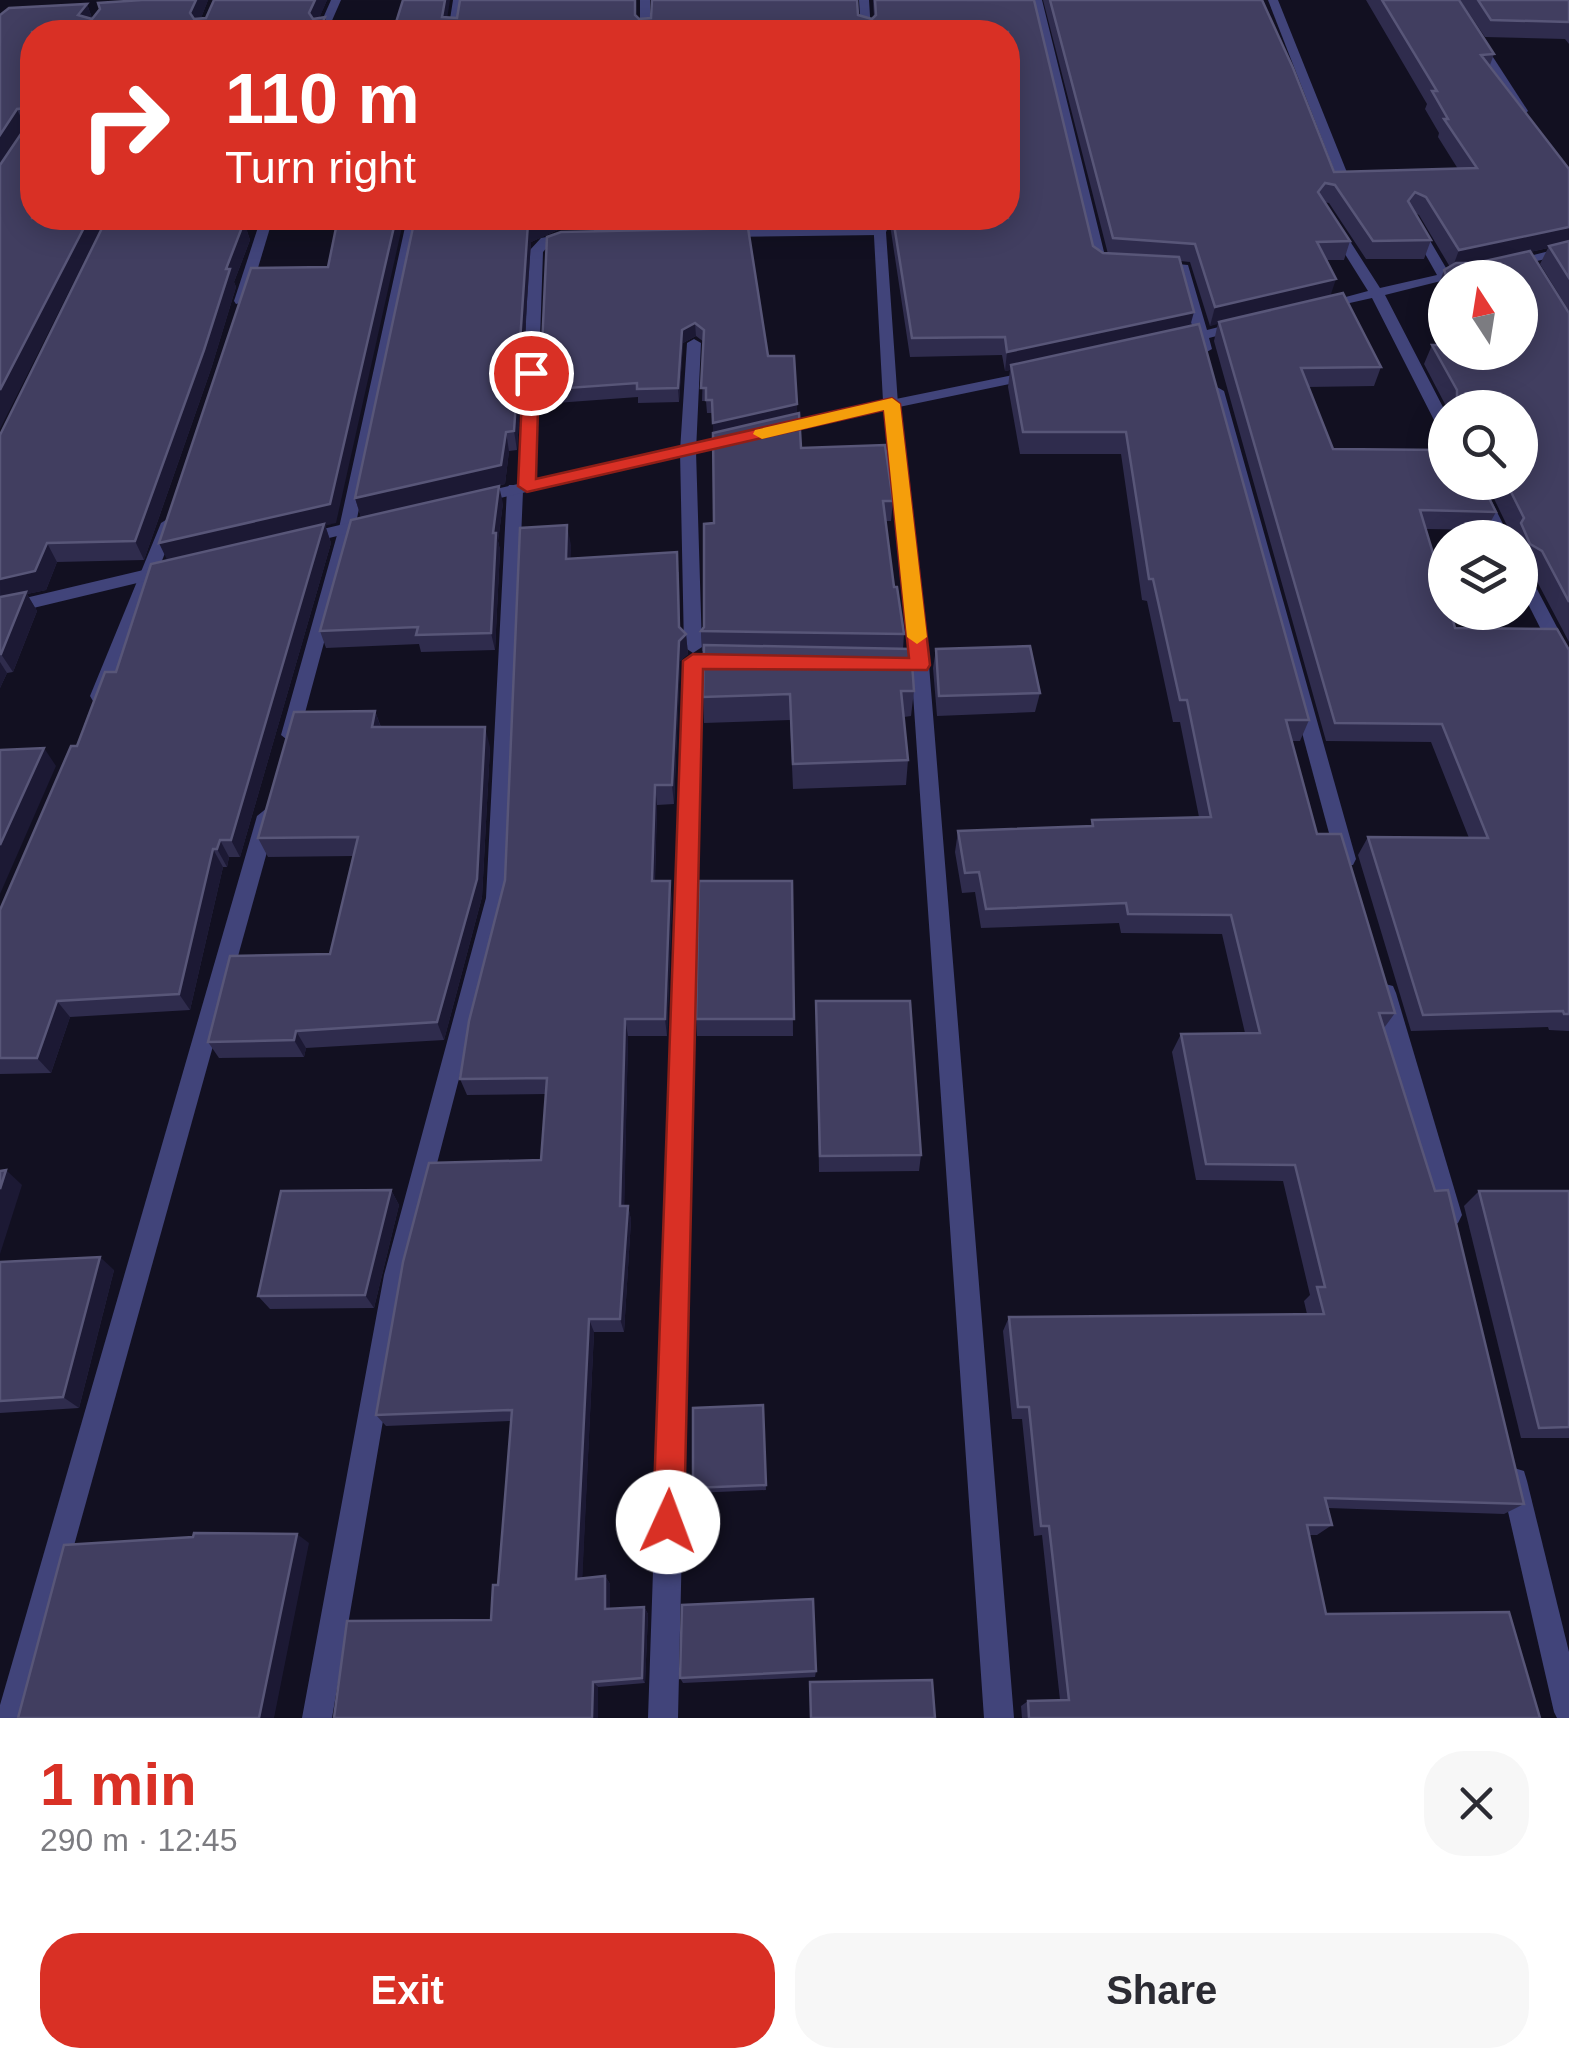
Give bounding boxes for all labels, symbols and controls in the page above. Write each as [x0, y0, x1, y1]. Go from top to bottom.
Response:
icon: right [60, 60, 190, 190]
text: 110 m [225, 60, 420, 138]
text: Turn right [225, 142, 416, 193]
north arrow [1428, 260, 1538, 370]
map controls [1428, 260, 1538, 630]
pin [489, 331, 574, 416]
icon: arrive [504, 346, 559, 401]
button: search [1428, 390, 1538, 500]
button: layers [1428, 520, 1538, 630]
position arrow [616, 1470, 720, 1574]
text: 1 min [40, 1751, 197, 1818]
button: close [1424, 1751, 1529, 1856]
text: 290 m · 12:45 [40, 1822, 237, 1858]
button: Exit [40, 1933, 775, 2048]
button: Share [795, 1933, 1529, 2048]

